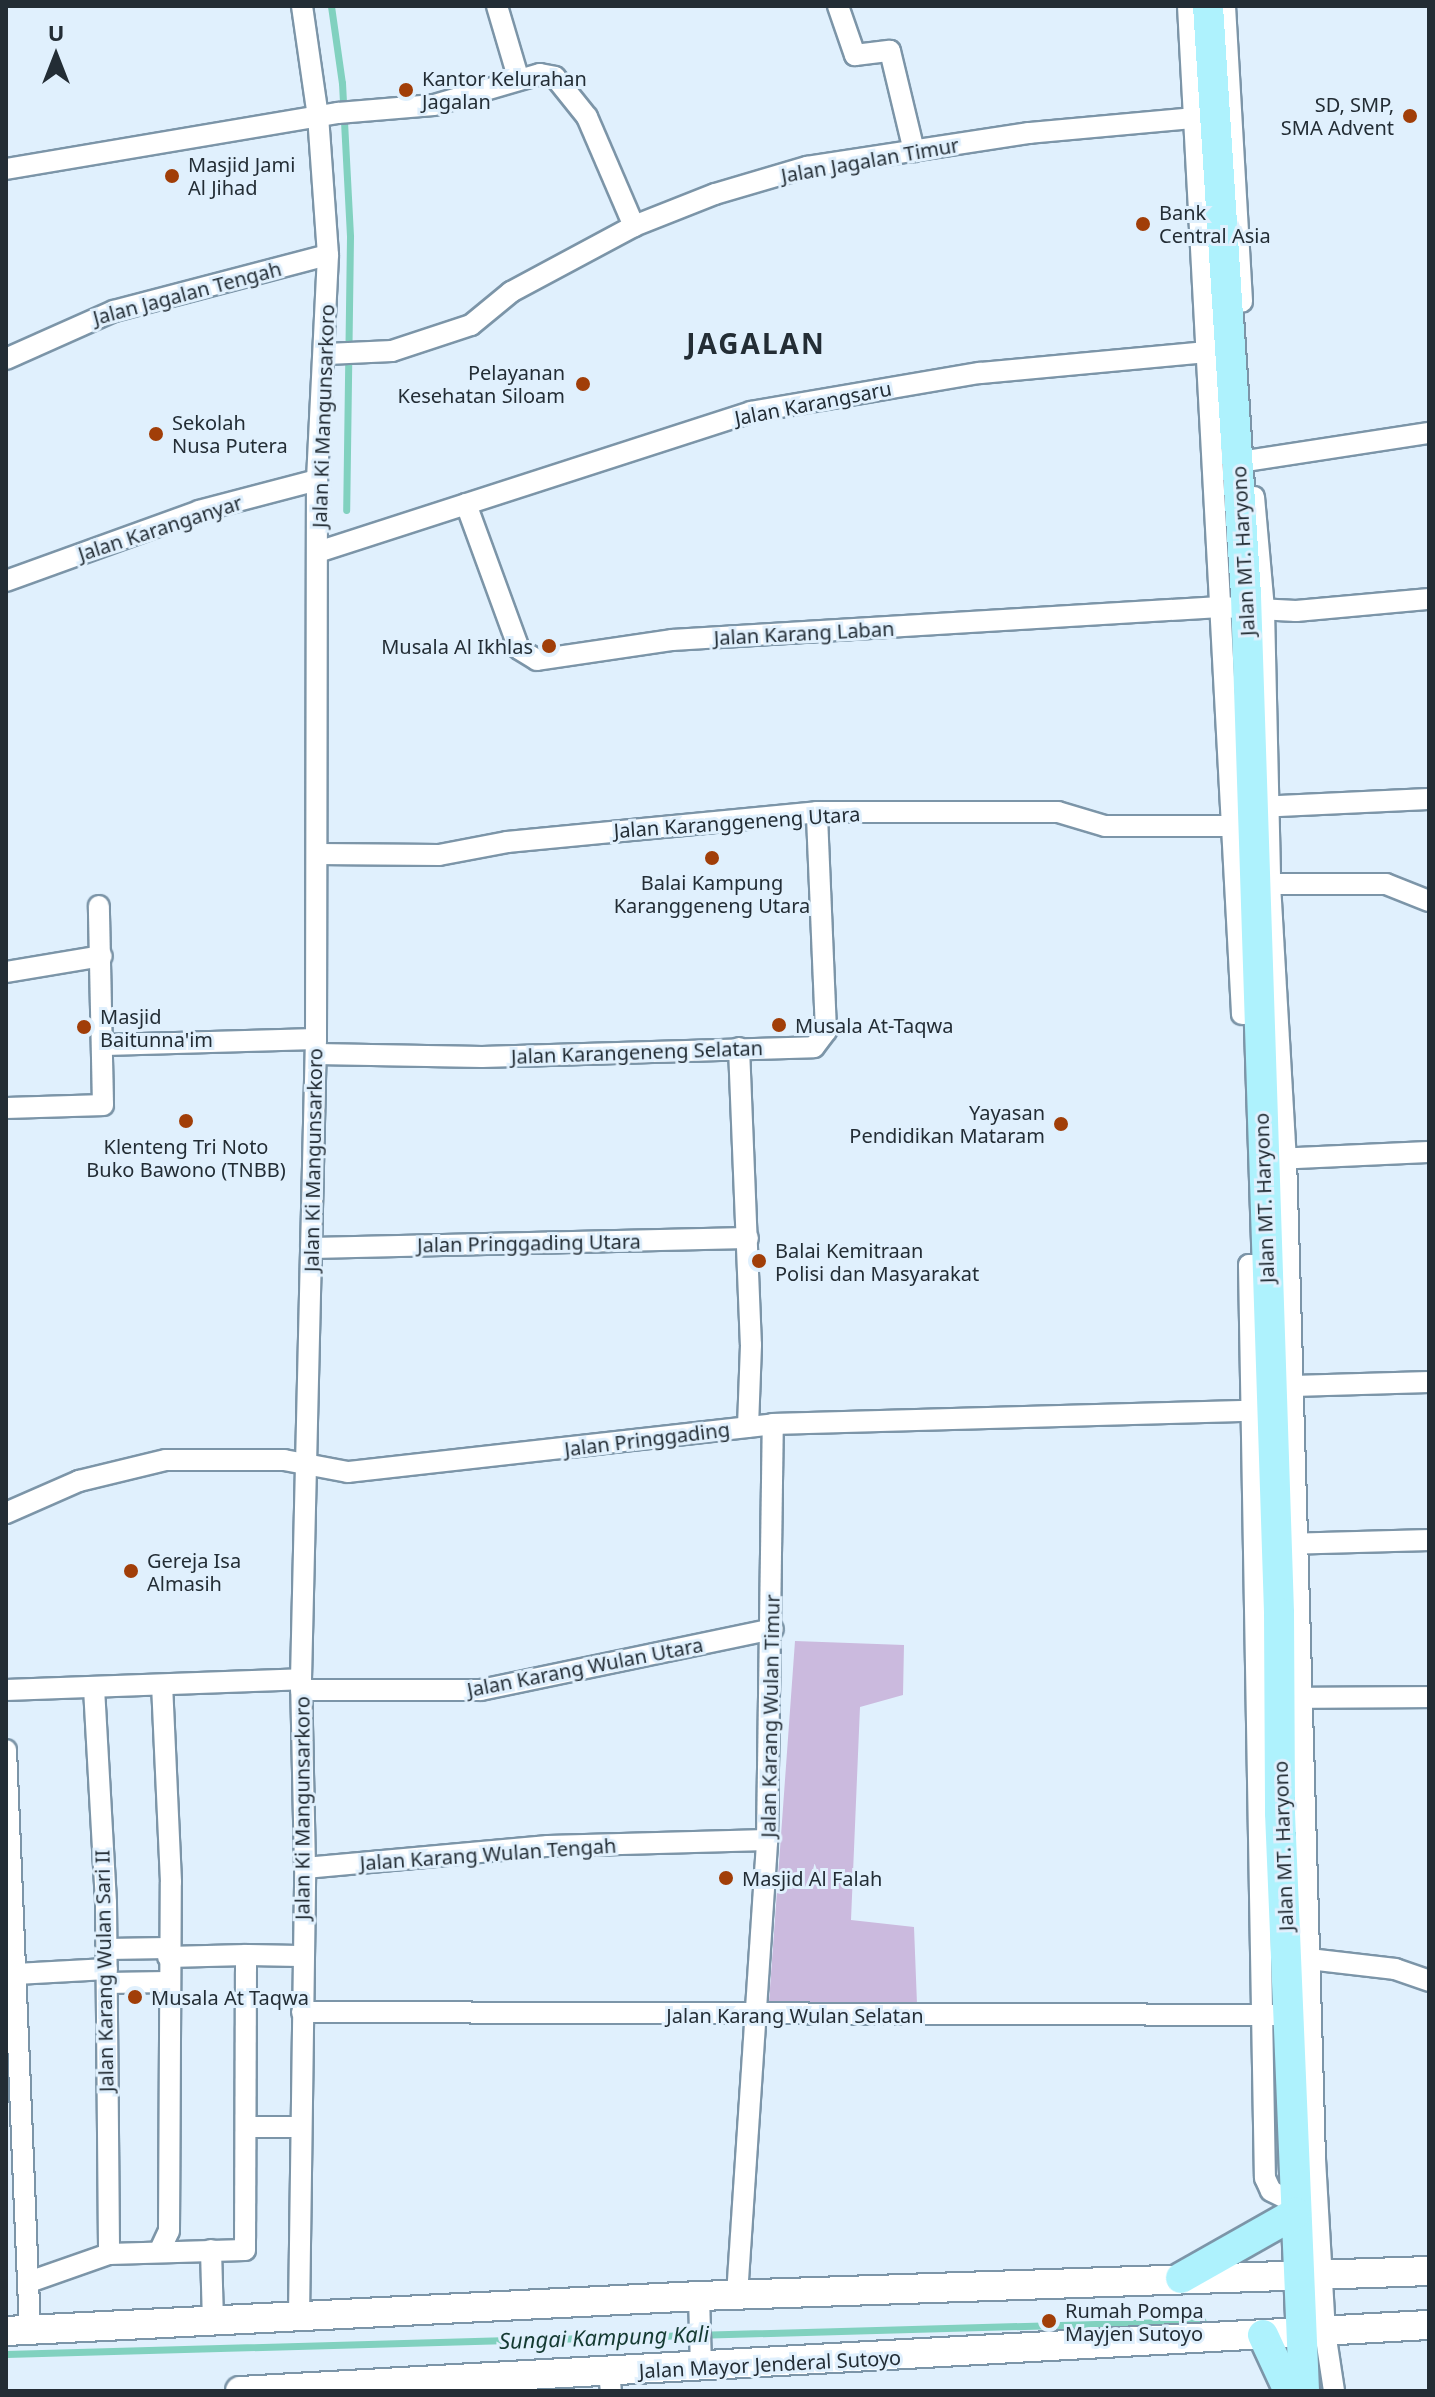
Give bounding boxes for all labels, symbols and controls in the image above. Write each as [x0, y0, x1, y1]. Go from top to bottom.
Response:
north arrow [16, 16, 96, 96]
text: U [48, 17, 64, 47]
place label: Kantor Kelurahan Jagalan [422, 66, 587, 113]
marker: Kantor Kelurahan Jagalan [397, 81, 415, 99]
place label: SD, SMP, SMA Advent [1281, 92, 1394, 139]
marker: SD, SMP, SMA Advent [1401, 107, 1419, 125]
street label: Jalan Jagalan Timur [779, 133, 961, 187]
place label: Masjid Jami Al Jihad [188, 152, 295, 199]
marker: Masjid Jami Al Jihad [163, 167, 181, 185]
place label: Bank Central Asia [1159, 200, 1271, 247]
marker: Bank Central Asia [1134, 215, 1152, 233]
street label: Jalan Jagalan Tengah [90, 256, 284, 330]
street label: Jalan Ki Mangunsarkoro [307, 304, 339, 528]
district label: JAGALAN [686, 326, 826, 360]
place label: Pelayanan Kesehatan Siloam [398, 360, 565, 407]
marker: Pelayanan Kesehatan Siloam [572, 373, 594, 395]
street label: Jalan Karangsaru [732, 376, 894, 430]
place label: Sekolah Nusa Putera [172, 410, 288, 457]
marker: Sekolah Nusa Putera [147, 425, 165, 443]
street label: Jalan MT. Haryono [1227, 465, 1259, 637]
street label: Jalan Karanganyar [75, 490, 245, 566]
street label: Jalan Karang Laban [713, 616, 895, 650]
place label: Musala Al Ikhlas [381, 634, 533, 658]
marker: Musala Al Ikhlas [540, 637, 558, 655]
street label: Jalan Karanggeneng Utara [613, 801, 861, 843]
marker: Balai Kampung Karanggeneng Utara [703, 849, 721, 867]
place label: Balai Kampung Karanggeneng Utara [614, 870, 810, 917]
place label: Masjid Baitunna'im [100, 1004, 213, 1051]
place label: Musala At-Taqwa [795, 1013, 953, 1037]
marker: Musala At-Taqwa [770, 1016, 788, 1034]
marker: Masjid Baitunna'im [75, 1018, 93, 1036]
street label: Jalan Karangeneng Selatan [511, 1036, 763, 1068]
street label: Jalan Ki Mangunsarkoro [299, 1048, 327, 1272]
place label: Yayasan Pendidikan Mataram [849, 1100, 1045, 1147]
marker: Klenteng Tri Noto Buko Bawono (TNBB) [177, 1112, 195, 1130]
street label: Jalan MT. Haryono [1249, 1112, 1279, 1284]
marker: Yayasan Pendidikan Mataram [1052, 1115, 1070, 1133]
place label: Klenteng Tri Noto Buko Bawono (TNBB) [86, 1134, 286, 1181]
street label: Jalan Pringgading Utara [417, 1229, 641, 1257]
place label: Balai Kemitraan Polisi dan Masyarakat [775, 1238, 979, 1285]
marker: Balai Kemitraan Polisi dan Masyarakat [750, 1252, 768, 1270]
street label: Jalan Pringgading [563, 1417, 731, 1461]
place label: Gereja Isa Almasih [147, 1548, 241, 1595]
marker: Gereja Isa Almasih [122, 1562, 140, 1580]
street label: Jalan Karang Wulan Timur [756, 1594, 784, 1838]
street label: Jalan Karang Wulan Utara [465, 1632, 705, 1702]
street label: Jalan Ki Mangunsarkoro [290, 1696, 314, 1920]
street label: Jalan MT. Haryono [1268, 1760, 1298, 1932]
street label: Jalan Karang Wulan Tengah [359, 1833, 617, 1875]
street label: Jalan Karang Wulan Sari II [90, 1850, 118, 2092]
place label: Masjid Al Falah [742, 1866, 882, 1890]
marker: Masjid Al Falah [717, 1869, 735, 1887]
place label: Musala At Taqwa [151, 1985, 309, 2009]
marker: Musala At Taqwa [126, 1988, 144, 2006]
street label: Jalan Karang Wulan Selatan [666, 2003, 924, 2027]
place label: Rumah Pompa Mayjen Sutoyo [1065, 2298, 1204, 2345]
marker: Rumah Pompa Mayjen Sutoyo [1040, 2312, 1058, 2330]
water label: Sungai Kampung Kali [498, 2320, 710, 2354]
street label: Jalan Mayor Jenderal Sutoyo [638, 2345, 902, 2383]

